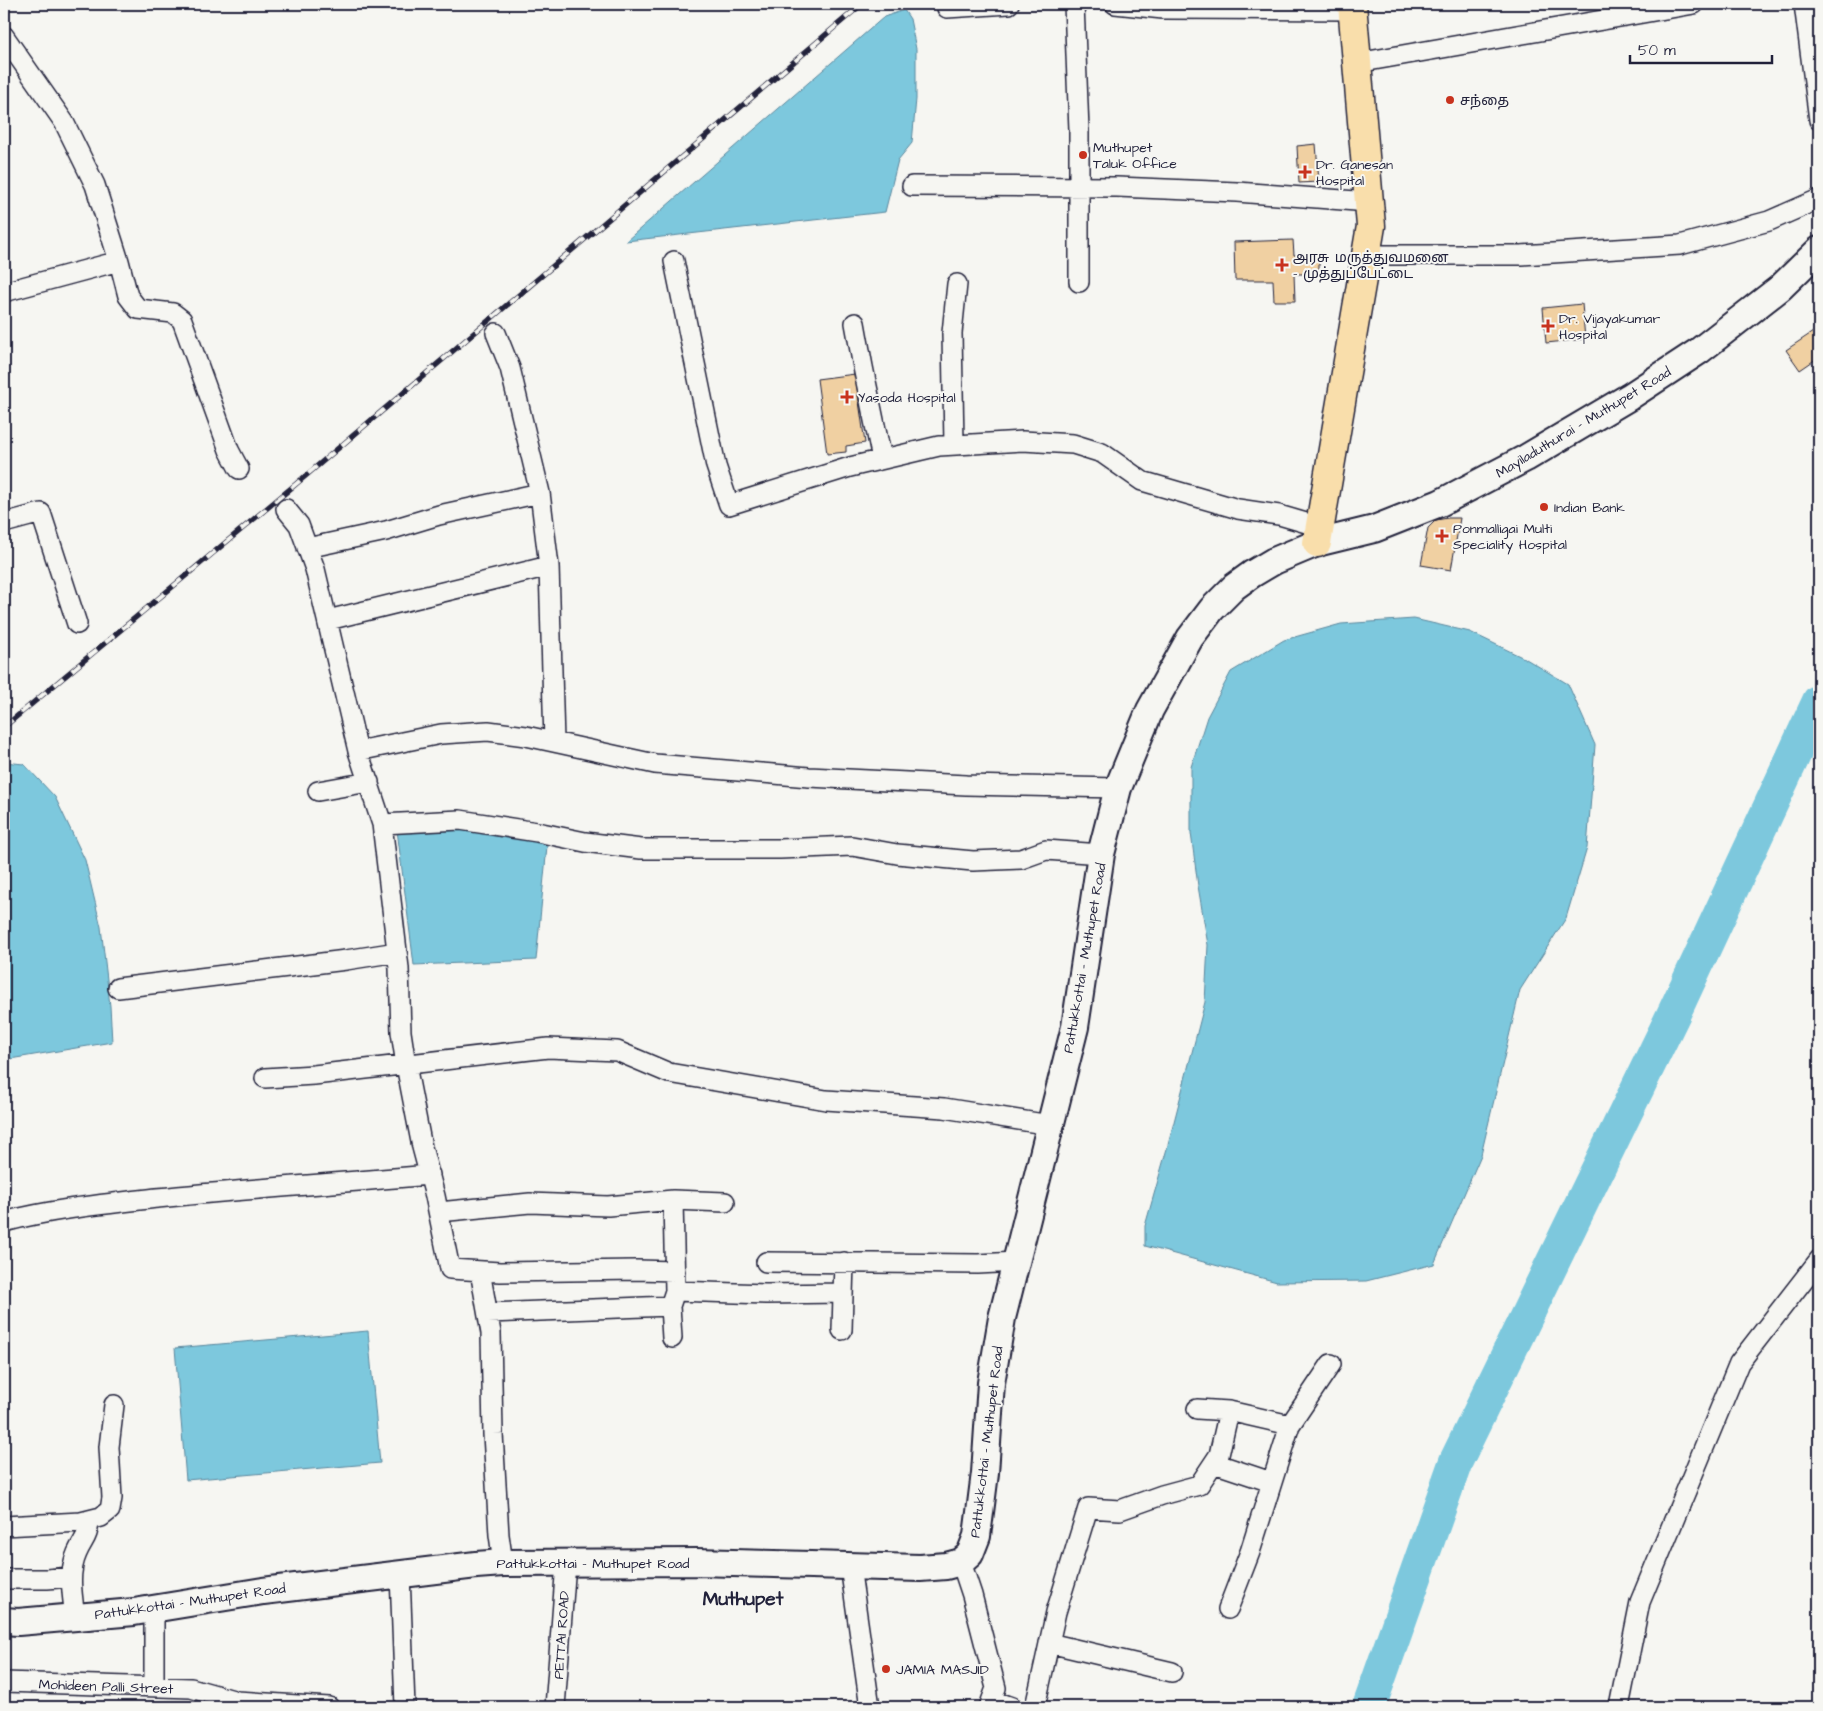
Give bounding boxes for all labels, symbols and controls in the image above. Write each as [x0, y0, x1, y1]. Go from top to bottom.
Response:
scale bar [1630, 32, 1773, 64]
text: 50 m [1638, 40, 1676, 61]
place label: சந்தை [1460, 91, 1509, 111]
marker: சந்தை [1444, 94, 1456, 106]
place label: Muthupet Taluk Office [1093, 138, 1177, 174]
marker: Muthupet Taluk Office [1077, 149, 1089, 161]
place label: Dr. Ganesan Hospital [1316, 155, 1393, 191]
marker: Dr. Ganesan Hospital [1298, 165, 1312, 179]
place label: அரசு மருத்துவமனை - முத்துப்பேட்டை [1293, 248, 1449, 284]
marker: அரசு மருத்துவமனை - முத்துப்பேட்டை [1275, 258, 1289, 272]
place label: Dr. Vijayakumar Hospital [1559, 309, 1660, 345]
marker: Dr. Vijayakumar Hospital [1541, 319, 1555, 333]
street label: Mayiladuthurai - Muthupet Road [1492, 362, 1675, 483]
place label: Yasoda Hospital [858, 388, 956, 408]
marker: Yasoda Hospital [840, 390, 854, 404]
place label: Indian Bank [1554, 498, 1625, 518]
marker: Indian Bank [1538, 501, 1550, 513]
place label: Ponmalligai Multi Speciality Hospital [1453, 519, 1567, 555]
marker: Ponmalligai Multi Speciality Hospital [1435, 529, 1449, 543]
street label: Pattukkottai - Muthupet Road [1058, 861, 1112, 1055]
street label: Pattukkottai - Muthupet Road [965, 1345, 1009, 1539]
street label: Pattukkottai - Muthupet Road [497, 1554, 689, 1574]
street label: Pattukkottai - Muthupet Road [93, 1579, 287, 1625]
district label: Muthupet [703, 1586, 784, 1613]
street label: PETTAI ROAD [549, 1590, 575, 1680]
place label: JAMIA MASJID [896, 1660, 989, 1680]
marker: JAMIA MASJID [880, 1663, 892, 1675]
street label: Mohideen Palli Street [38, 1675, 174, 1699]

